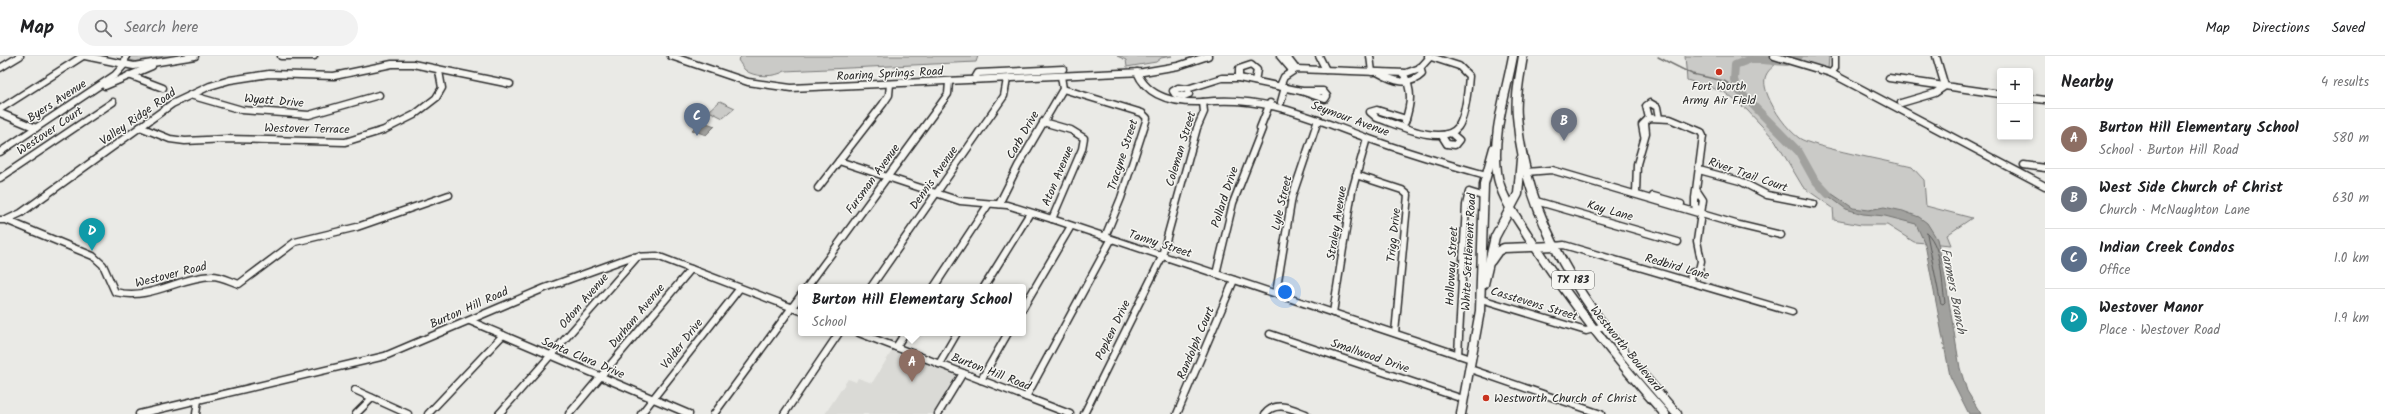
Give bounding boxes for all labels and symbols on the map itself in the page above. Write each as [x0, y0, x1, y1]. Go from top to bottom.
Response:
street label: Roaring Springs Road [836, 62, 945, 86]
marker: Fort Worth Army Air Field [1714, 67, 1724, 77]
street label: Byers Avenue [23, 74, 91, 127]
place label: Fort Worth Army Air Field [1682, 77, 1757, 110]
street label: Valley Ridge Road [96, 83, 181, 150]
street label: Wyatt Drive [243, 89, 305, 113]
street label: Seymour Avenue [1308, 96, 1392, 142]
street label: Westover Court [13, 102, 87, 160]
pin: C [684, 103, 710, 136]
street label: Carb Drive [1002, 107, 1045, 163]
pin: B [1551, 108, 1577, 141]
street label: Coleman Street [1161, 109, 1202, 189]
street label: Tracyne Street [1103, 117, 1144, 193]
street label: Westover Terrace [264, 119, 350, 139]
street label: Fursman Avenue [841, 139, 905, 218]
street label: Dennis Avenue [905, 142, 963, 214]
street label: Aton Avenue [1037, 142, 1079, 209]
street label: River Trail Court [1706, 153, 1791, 198]
street label: Pollard Drive [1206, 163, 1244, 230]
street label: Lyle Street [1266, 173, 1298, 232]
street label: Straley Avenue [1322, 184, 1352, 261]
street label: White Settlement Road [1456, 192, 1482, 311]
street label: Kay Lane [1585, 195, 1636, 227]
street label: Trigg Drive [1382, 206, 1406, 263]
pin: D [79, 218, 105, 251]
street label: Tanny Street [1126, 225, 1195, 263]
street label: Holloway Street [1440, 226, 1464, 306]
water label: Farmers Branch [1934, 246, 1972, 337]
street label: Redbird Lane [1643, 249, 1712, 285]
street label: Westover Road [133, 257, 210, 293]
street label: Odom Avenue [554, 268, 614, 333]
road number: TX 183 [1552, 271, 1594, 289]
street label: Durham Avenue [604, 279, 670, 352]
street label: Burton Hill Road [427, 282, 512, 334]
your location [1275, 282, 1295, 302]
street label: Casstevens Street [1488, 282, 1580, 326]
street label: Popken Drive [1090, 296, 1136, 363]
street label: Westworth Boulevard [1585, 302, 1667, 397]
street label: Randolph Court [1172, 303, 1220, 382]
street label: Volder Drive [656, 314, 708, 373]
street label: Santa Clara Drive [538, 332, 628, 384]
street label: Smallwood Drive [1328, 334, 1413, 379]
street label: Burton Hill Road [948, 348, 1035, 396]
pin: A [899, 349, 925, 382]
place label: Westworth Church of Christ [1494, 389, 1637, 408]
marker: Westworth Church of Christ [1481, 393, 1491, 403]

